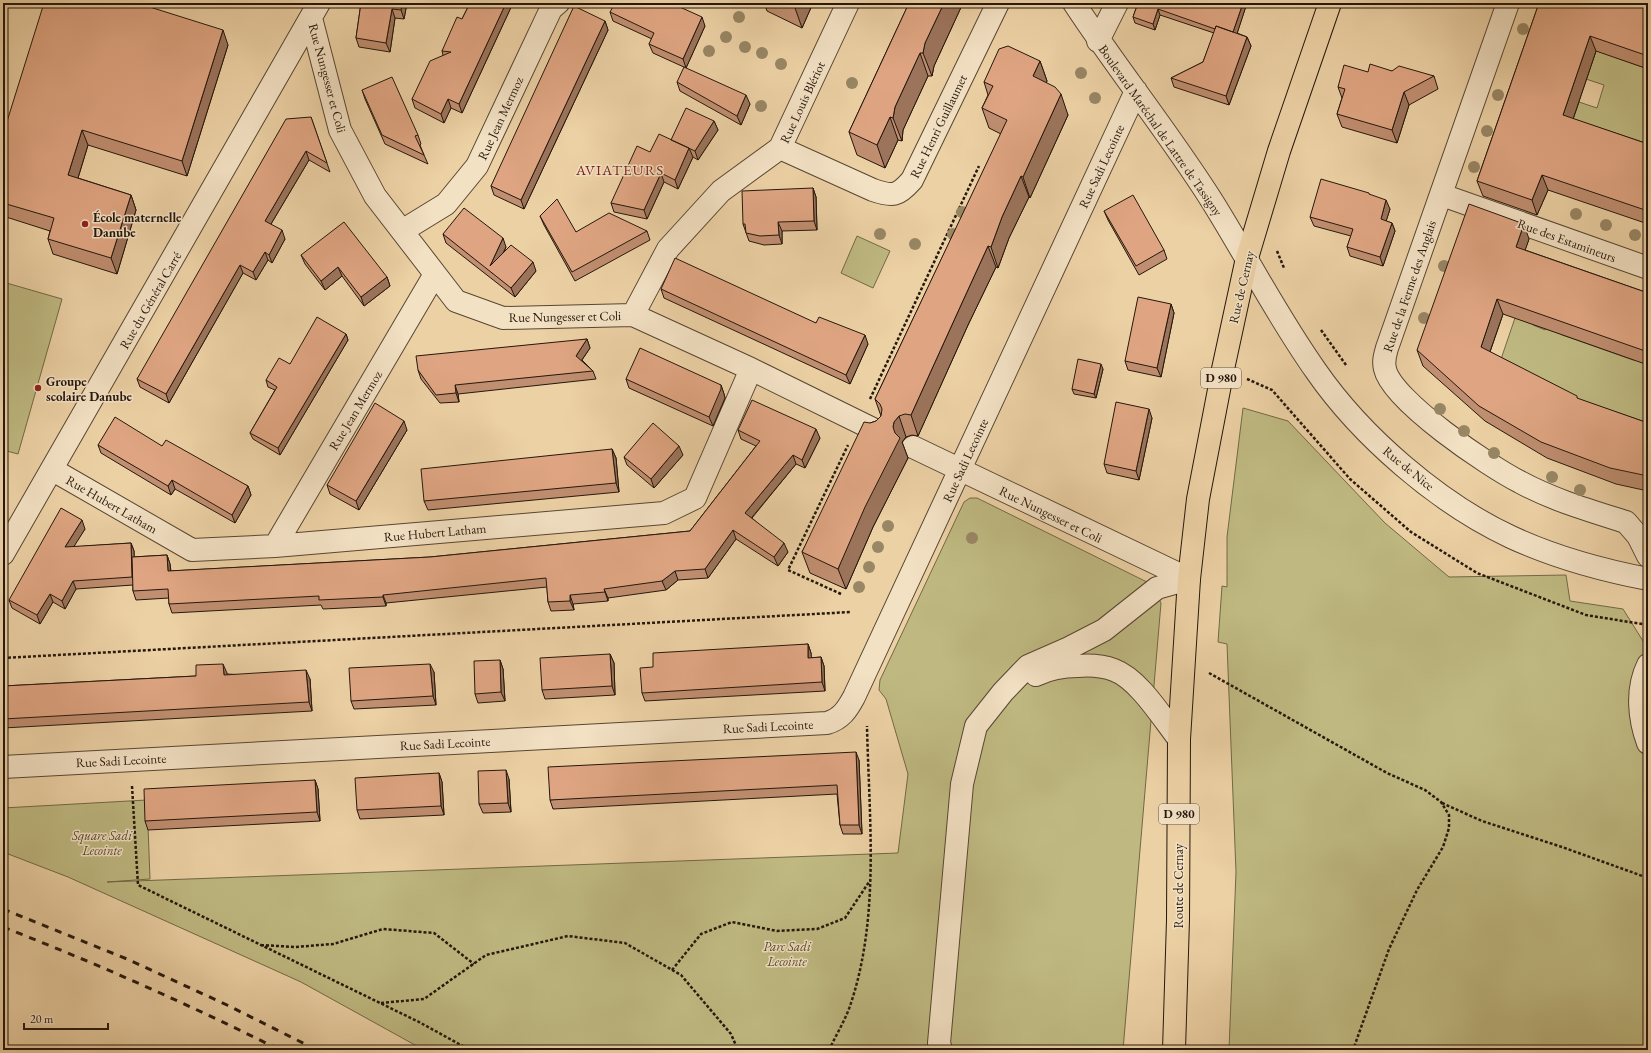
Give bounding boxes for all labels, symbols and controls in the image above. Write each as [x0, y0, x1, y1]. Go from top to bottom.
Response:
street label: Rue Nungesser et Coli [305, 22, 350, 135]
street label: Boulevard Maréchal de Lattre de Tassigny [1095, 41, 1227, 220]
street label: Rue Louis Blériot [776, 59, 829, 146]
street label: Rue Henri Guillaumet [906, 72, 971, 181]
street label: Rue Jean Mermoz [474, 74, 527, 163]
street label: Rue Sadi Lecointe [1075, 122, 1128, 211]
district label: AVIATEURS [575, 160, 664, 179]
place label: École maternelle Danube [93, 209, 182, 241]
street label: Rue des Estamineurs [1515, 215, 1618, 266]
street label: Rue de la Ferme des Anglais [1379, 218, 1440, 354]
marker: École maternelle Danube [80, 219, 90, 229]
street label: Rue du Général Carré [116, 248, 185, 352]
street label: Rue de Cernay [1225, 249, 1258, 325]
street label: Rue Nungesser et Coli [509, 307, 621, 326]
street label: Rue Jean Mermoz [325, 367, 386, 453]
road number: D 980 [1201, 368, 1241, 388]
place label: Groupe scolaire Danube [46, 373, 132, 405]
marker: Groupe scolaire Danube [33, 383, 43, 393]
street label: Rue Sadi Lecointe [939, 416, 992, 505]
street label: Rue de Nice [1379, 442, 1438, 494]
street label: Rue Hubert Latham [63, 471, 161, 538]
street label: Rue Nungesser et Coli [997, 482, 1105, 547]
street label: Rue Hubert Latham [383, 520, 487, 545]
street label: Rue Sadi Lecointe [722, 716, 814, 737]
street label: Rue Sadi Lecointe [399, 733, 491, 754]
street label: Rue Sadi Lecointe [75, 750, 167, 771]
road number: D 980 [1159, 804, 1199, 824]
park label: Square Sadi Lecointe [71, 827, 133, 859]
street label: Route de Cernay [1170, 843, 1187, 928]
park label: Parc Sadi Lecointe [763, 938, 812, 970]
scale bar [24, 1005, 108, 1031]
text: 20 m [30, 1011, 54, 1027]

